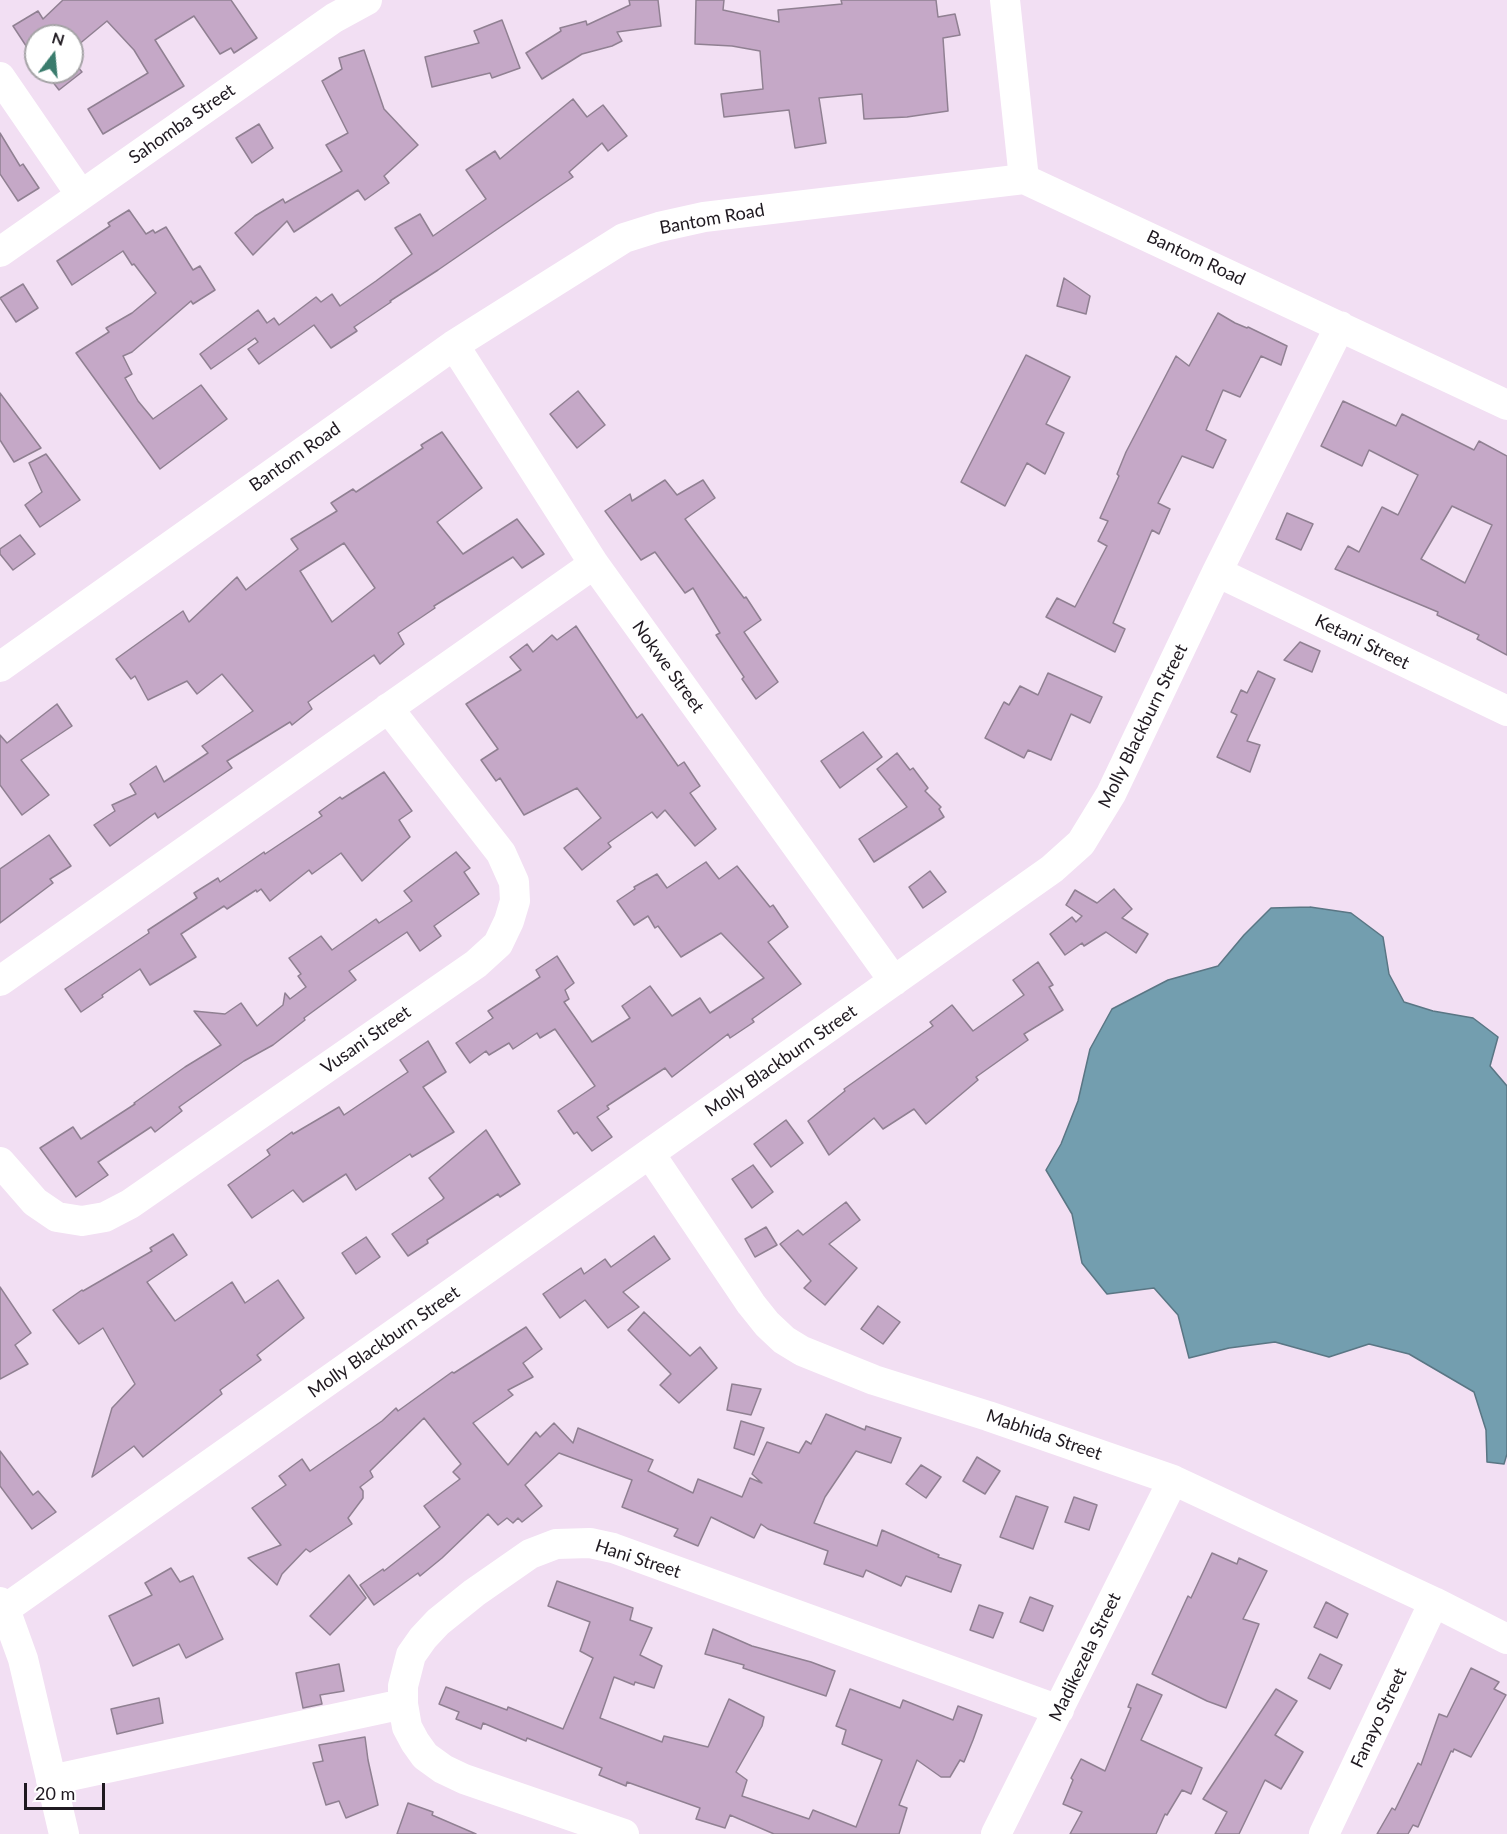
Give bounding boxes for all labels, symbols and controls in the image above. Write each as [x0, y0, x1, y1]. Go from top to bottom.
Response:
north arrow [24, 24, 84, 84]
text: N [50, 27, 67, 49]
street label: Sahomba Street [125, 79, 239, 169]
street label: Bantom Road [658, 199, 766, 239]
street label: Bantom Road [1143, 226, 1249, 290]
street label: Bantom Road [245, 418, 345, 496]
street label: Ketani Street [1311, 610, 1413, 674]
street label: Nokwe Street [627, 617, 709, 717]
street label: Molly Blackburn Street [1094, 640, 1192, 812]
street label: Molly Blackburn Street [701, 1000, 861, 1122]
street label: Vusani Street [317, 1001, 415, 1079]
street label: Molly Blackburn Street [304, 1281, 464, 1403]
street label: Mabhida Street [983, 1405, 1105, 1465]
street label: Hani Street [592, 1535, 684, 1583]
street label: Madikezela Street [1044, 1589, 1126, 1725]
street label: Fanayo Street [1346, 1665, 1412, 1771]
scale bar [27, 1771, 108, 1809]
text: 20 m [35, 1782, 75, 1804]

